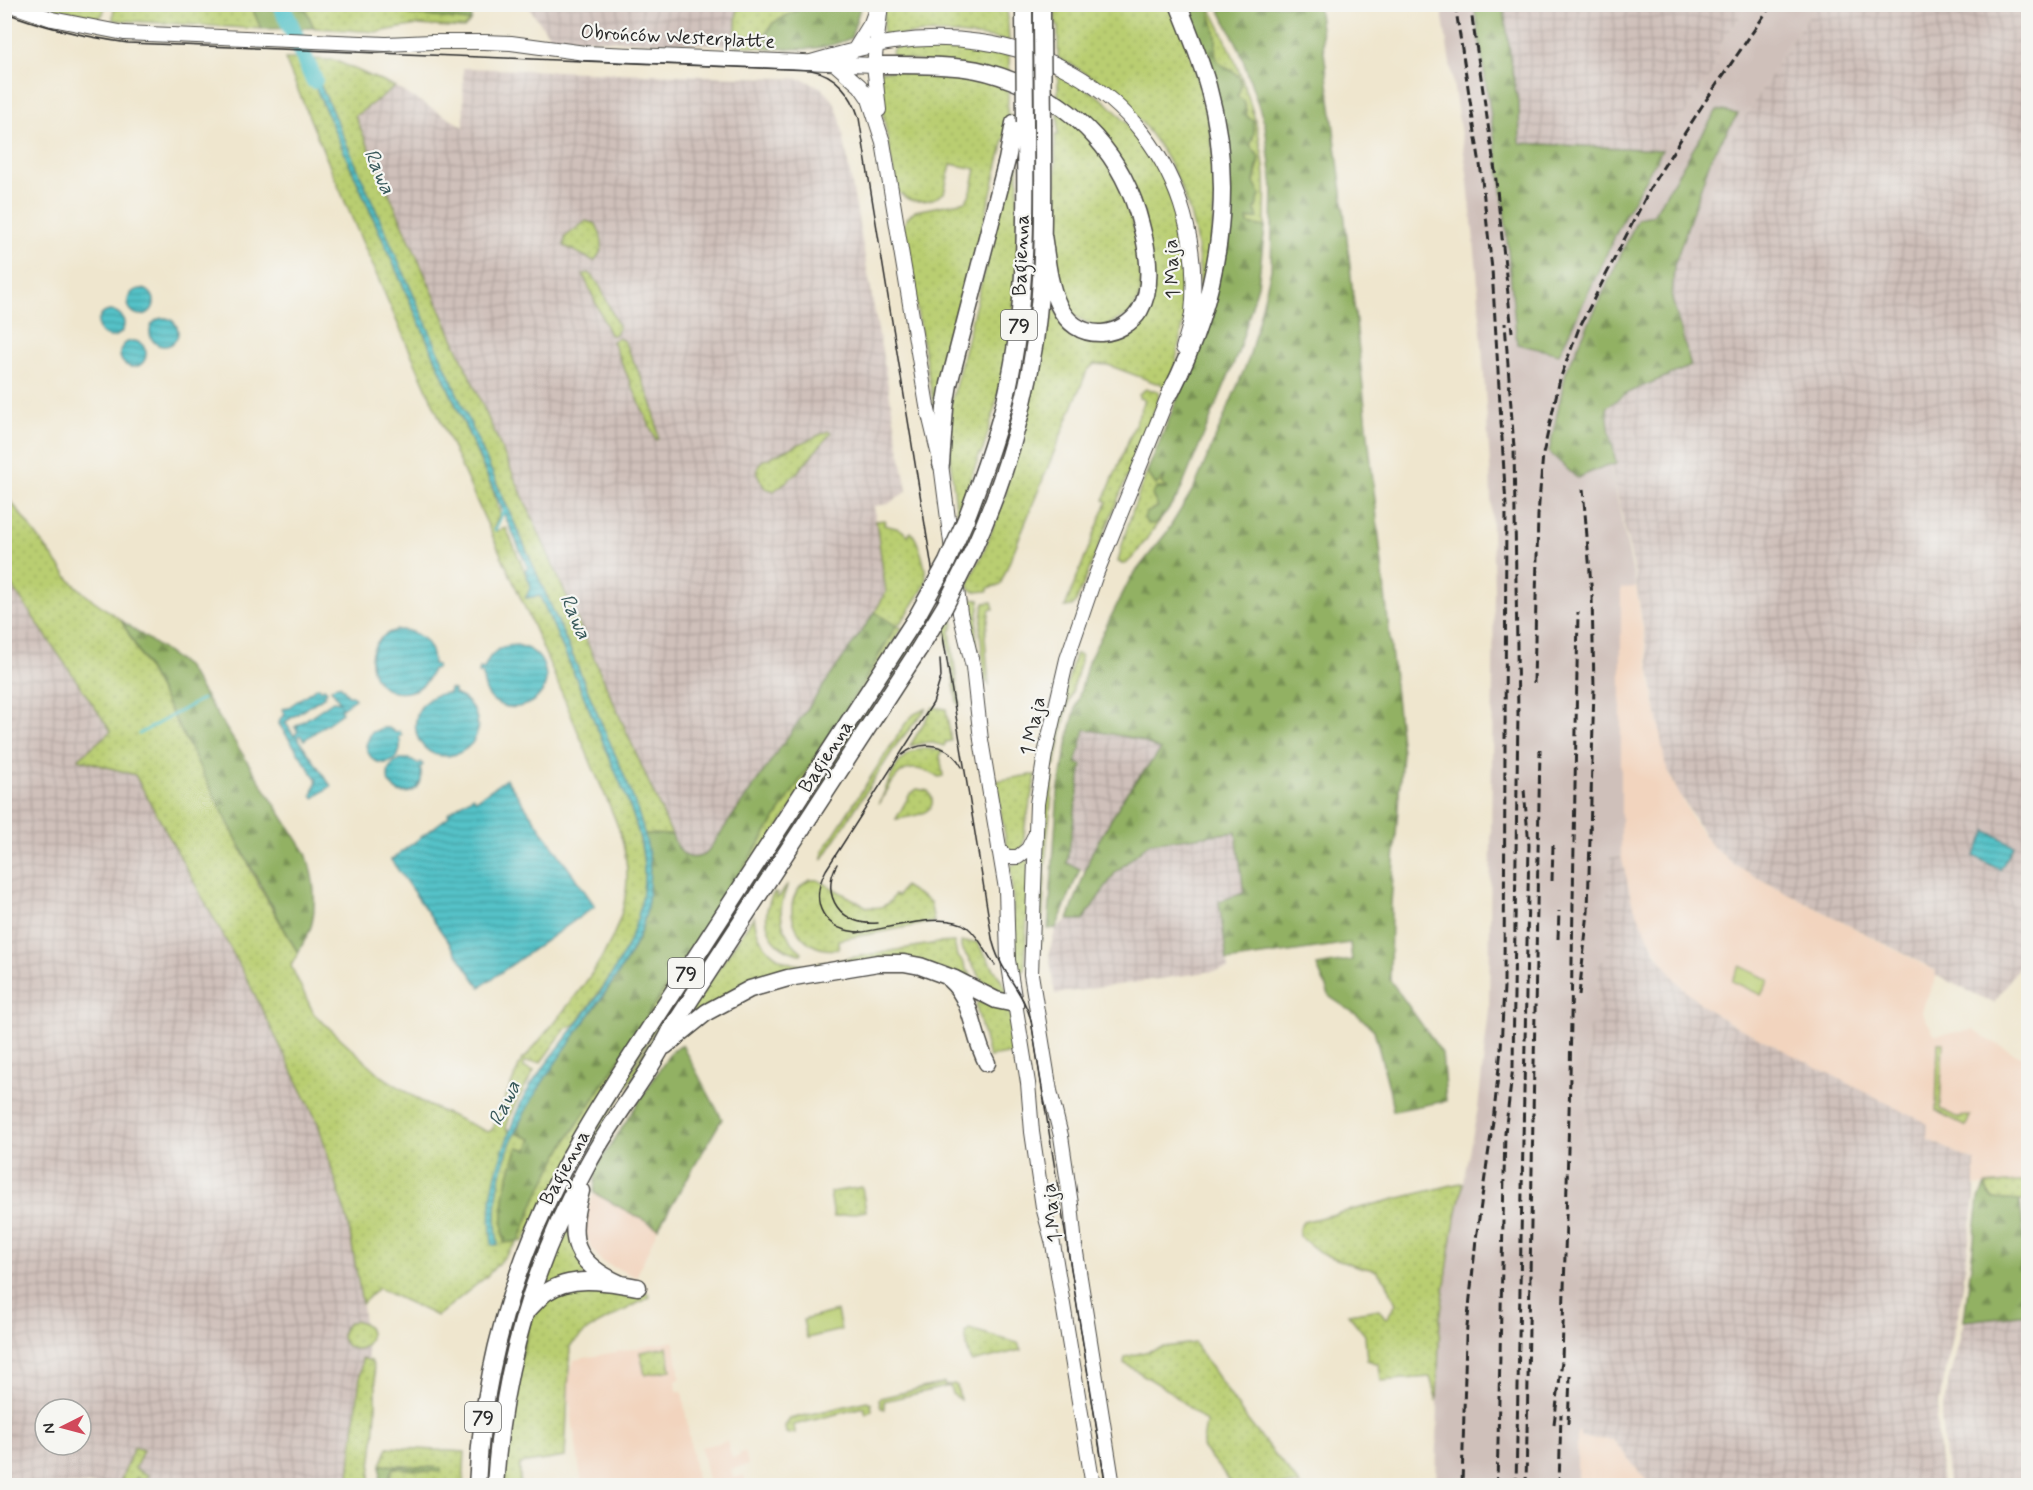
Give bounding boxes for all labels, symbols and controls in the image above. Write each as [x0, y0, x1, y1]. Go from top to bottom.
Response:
street label: Obrońców Westerplatte [580, 19, 776, 56]
water label: Rawa [357, 144, 401, 199]
street label: Bagienna [1007, 214, 1038, 296]
street label: 1 Maja [1157, 238, 1188, 299]
road number: 79 [1001, 310, 1037, 340]
water label: Rawa [553, 589, 597, 644]
street label: 1 Maja [1014, 694, 1053, 758]
street label: Bagienna [793, 715, 862, 800]
road number: 79 [668, 958, 704, 988]
water label: Rawa [482, 1076, 528, 1131]
street label: Bagienna [534, 1125, 599, 1211]
street label: 1 Maja [1035, 1182, 1070, 1244]
north arrow [33, 1397, 93, 1457]
road number: 79 [465, 1402, 501, 1432]
text: N [39, 1422, 61, 1435]

